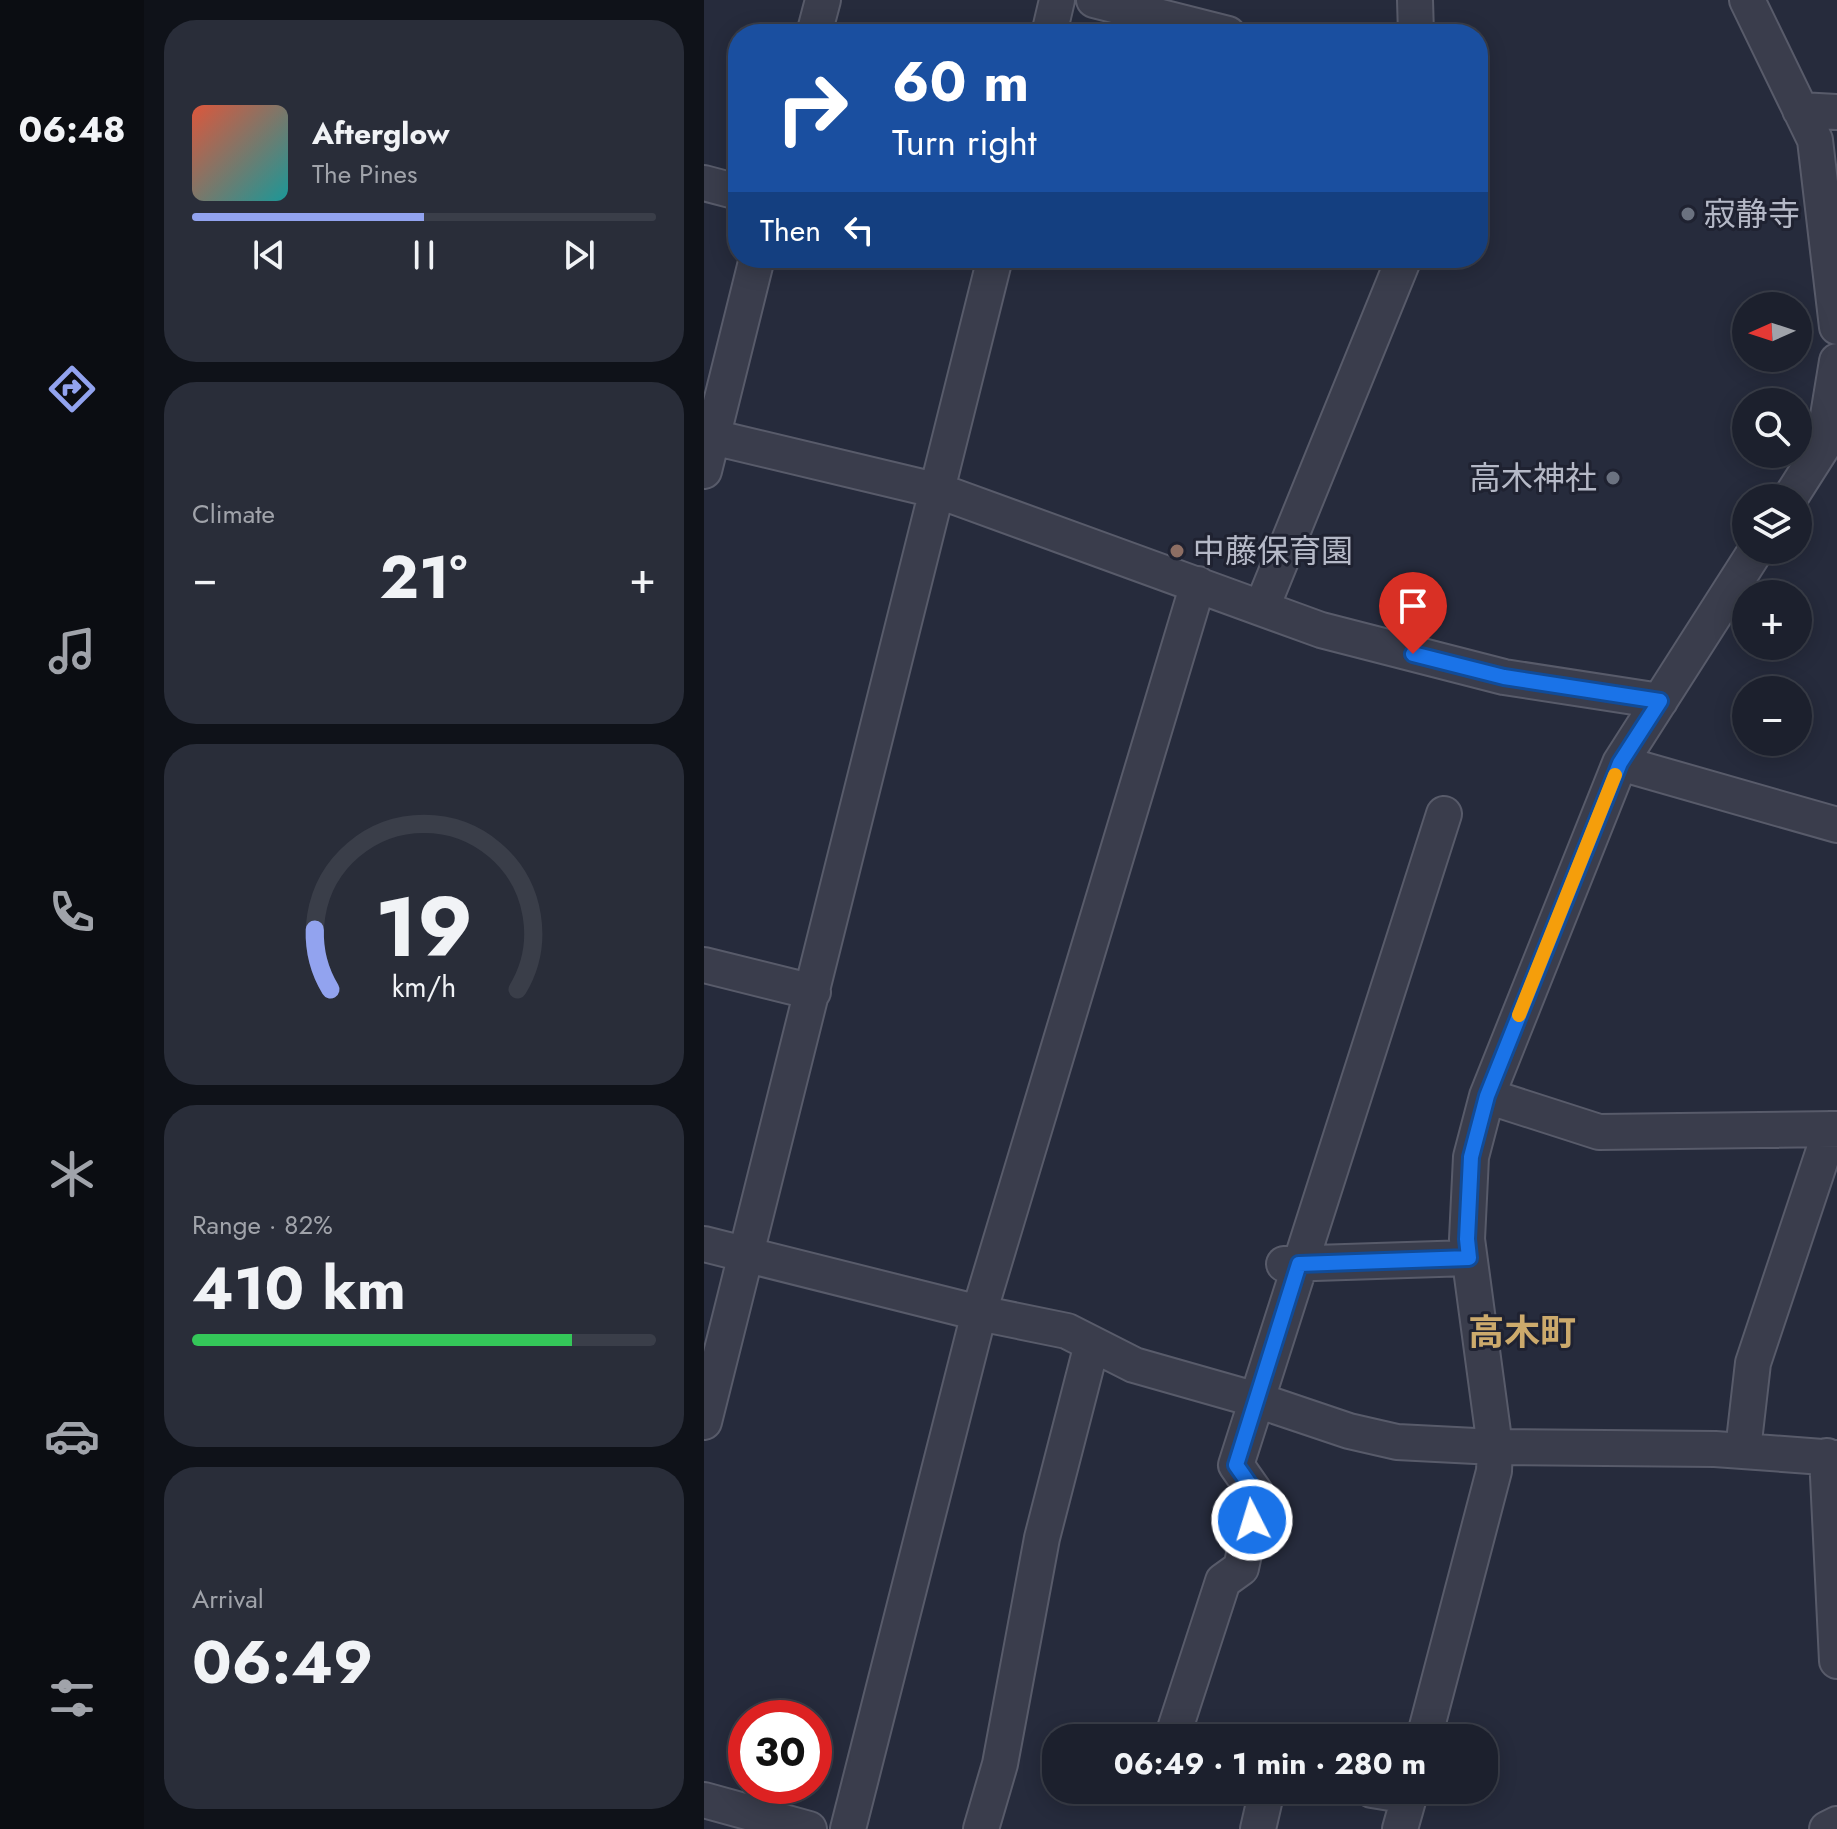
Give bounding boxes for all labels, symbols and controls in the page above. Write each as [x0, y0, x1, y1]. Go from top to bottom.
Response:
text: 60 m [892, 41, 1029, 122]
icon: right [760, 56, 864, 160]
text: 06:48 [18, 103, 126, 155]
text: Afterglow [312, 112, 449, 155]
text: Turn right [892, 116, 1037, 168]
text: The Pines [312, 155, 417, 193]
place label: 寂静寺 [1704, 191, 1800, 237]
marker: 寂静寺 [1679, 205, 1697, 223]
icon: left [837, 208, 881, 252]
text: Then [760, 209, 821, 252]
icon: previous [247, 233, 291, 277]
icon: pause [402, 233, 446, 277]
icon: next [557, 233, 601, 277]
north arrow [1732, 292, 1812, 372]
map controls [1732, 292, 1812, 756]
icon: directions [44, 361, 100, 417]
button: search [1732, 388, 1812, 468]
place label: 高木神社 [1469, 455, 1597, 501]
marker: 高木神社 [1604, 469, 1622, 487]
button: layers [1732, 484, 1812, 564]
text: Climate [192, 495, 275, 533]
place label: 中藤保育園 [1193, 528, 1353, 574]
text: 21° [380, 534, 467, 621]
marker: 中藤保育園 [1168, 542, 1186, 560]
text: − [192, 546, 218, 610]
text: + [629, 546, 656, 610]
pin [1379, 572, 1447, 654]
button: + [1732, 580, 1812, 660]
icon: arrive [1391, 584, 1435, 628]
icon: music [44, 623, 100, 679]
button: − [1732, 676, 1812, 756]
text: 19 [375, 867, 473, 987]
icon: phone [44, 884, 100, 940]
text: km/h [392, 967, 456, 1009]
icon: climate [44, 1146, 100, 1202]
text: Range · 82% [192, 1206, 333, 1244]
text: 410 km [192, 1245, 406, 1332]
district label: 高木町 [1468, 1306, 1576, 1358]
icon: car [44, 1408, 100, 1464]
position arrow [1210, 1478, 1294, 1562]
text: Arrival [192, 1580, 264, 1618]
text: 06:49 [192, 1619, 373, 1706]
icon: filters [44, 1670, 100, 1726]
speed limit sign: 30 [728, 1700, 832, 1804]
text: 06:49 · 1 min · 280 m [1114, 1742, 1426, 1785]

